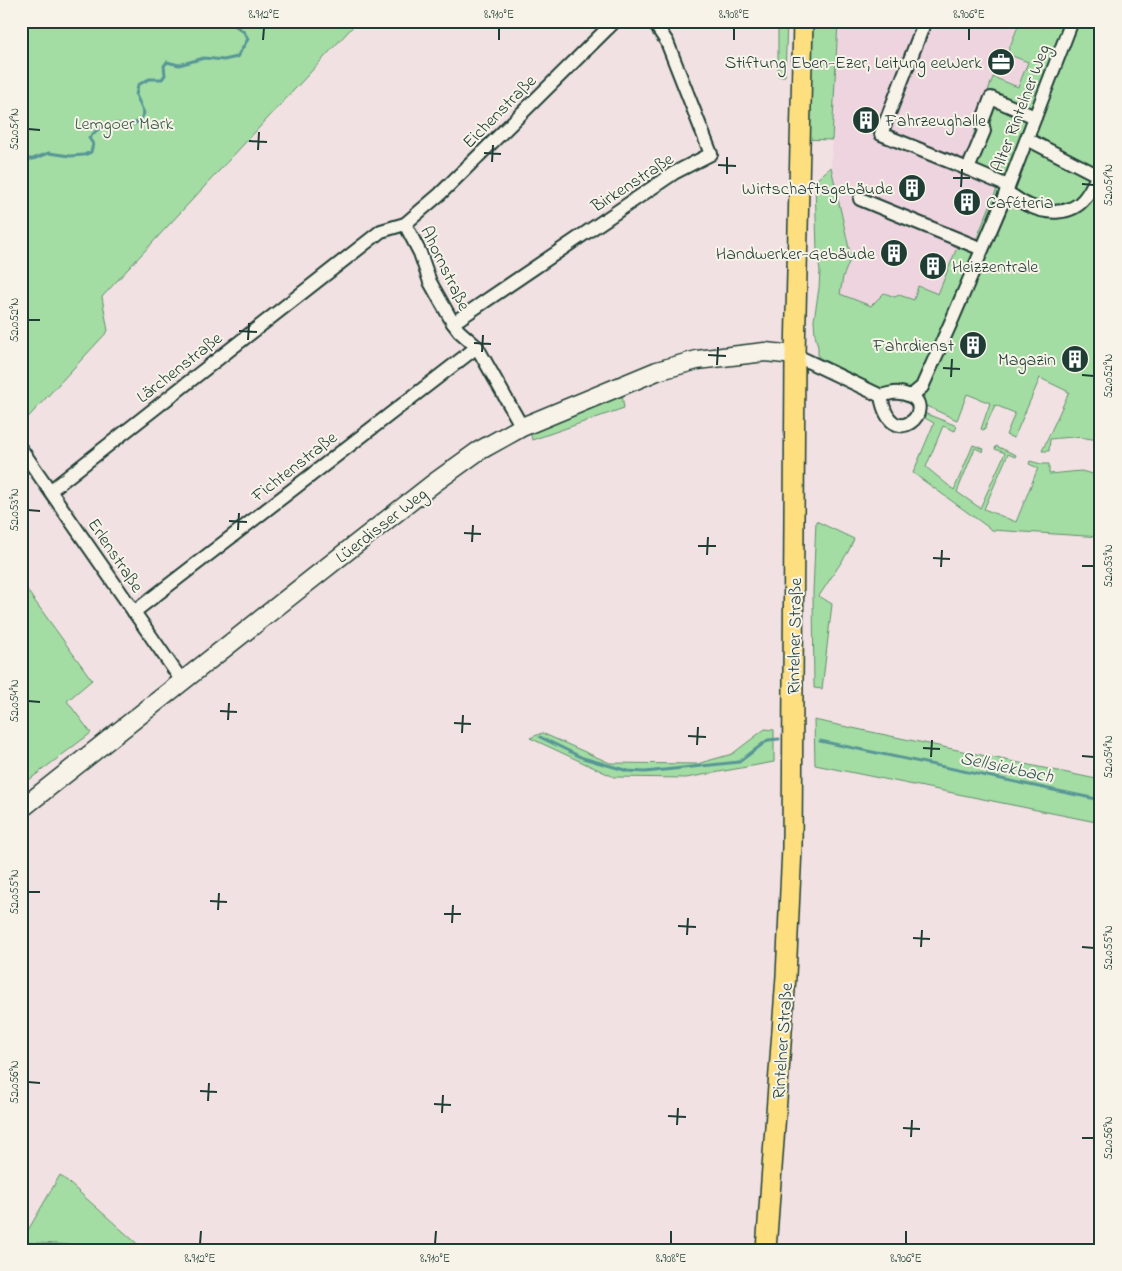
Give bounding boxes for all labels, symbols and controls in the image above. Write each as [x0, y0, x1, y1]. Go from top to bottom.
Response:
text: 8.912°E [249, 6, 279, 24]
text: 8.910°E [484, 6, 514, 24]
text: 8.908°E [719, 6, 749, 24]
text: 8.906°E [953, 6, 985, 24]
street label: Alter Rintelner Weg [986, 41, 1059, 177]
office icon: Stiftung Eben-Ezer, Leitung eeWerk [986, 47, 1016, 77]
place label: Stiftung Eben-Ezer, Leitung eeWerk [725, 51, 982, 78]
street label: Eichenstraße [457, 69, 544, 155]
building icon: Fahrzeughalle [851, 105, 881, 135]
text: 52.051°N [6, 108, 24, 150]
place label: Fahrzeughalle [884, 109, 987, 136]
park label: Lemgoer Mark [75, 112, 173, 139]
street label: Birkenstraße [586, 147, 680, 221]
text: 52.051°N [1100, 164, 1118, 206]
building icon: Wirtschaftsgebäude [897, 173, 927, 203]
place label: Wirtschaftsgebäude [742, 177, 894, 204]
building icon: Caféteria [952, 187, 982, 217]
place label: Caféteria [986, 191, 1054, 217]
street label: Ahornstraße [412, 222, 476, 317]
building icon: Handwerker-Gebäude [879, 238, 909, 268]
place label: Handwerker-Gebäude [716, 242, 876, 268]
building icon: Heizzentrale [918, 251, 948, 281]
place label: Heizzentrale [952, 255, 1039, 281]
text: 52.052°N [6, 298, 24, 342]
street label: Lärchenstraße [132, 326, 229, 410]
building icon: Fahrdienst [958, 330, 988, 360]
place label: Fahrdienst [872, 334, 954, 360]
building icon: Magazin [1060, 344, 1090, 374]
place label: Magazin [998, 348, 1056, 375]
text: 52.052°N [1100, 354, 1118, 398]
street label: Fichtenstraße [246, 425, 344, 510]
street label: Lüerdisser Weg [331, 482, 434, 572]
text: 52.053°N [6, 488, 24, 532]
street label: Erlenstraße [80, 514, 149, 599]
text: 52.053°N [1100, 544, 1118, 588]
street label: Rintelner Straße [782, 577, 810, 695]
text: 52.054°N [6, 679, 24, 723]
text: 52.054°N [1100, 735, 1118, 779]
water label: Sellsiekbach [957, 745, 1057, 792]
text: 52.055°N [6, 869, 24, 915]
text: 52.055°N [1100, 925, 1118, 971]
street label: Rintelner Straße [767, 981, 801, 1100]
text: 52.056°N [6, 1060, 24, 1104]
text: 52.056°N [1100, 1116, 1118, 1160]
text: 8.912°E [185, 1250, 215, 1268]
text: 8.910°E [420, 1250, 450, 1268]
text: 8.908°E [656, 1250, 686, 1268]
text: 8.906°E [890, 1250, 922, 1268]

